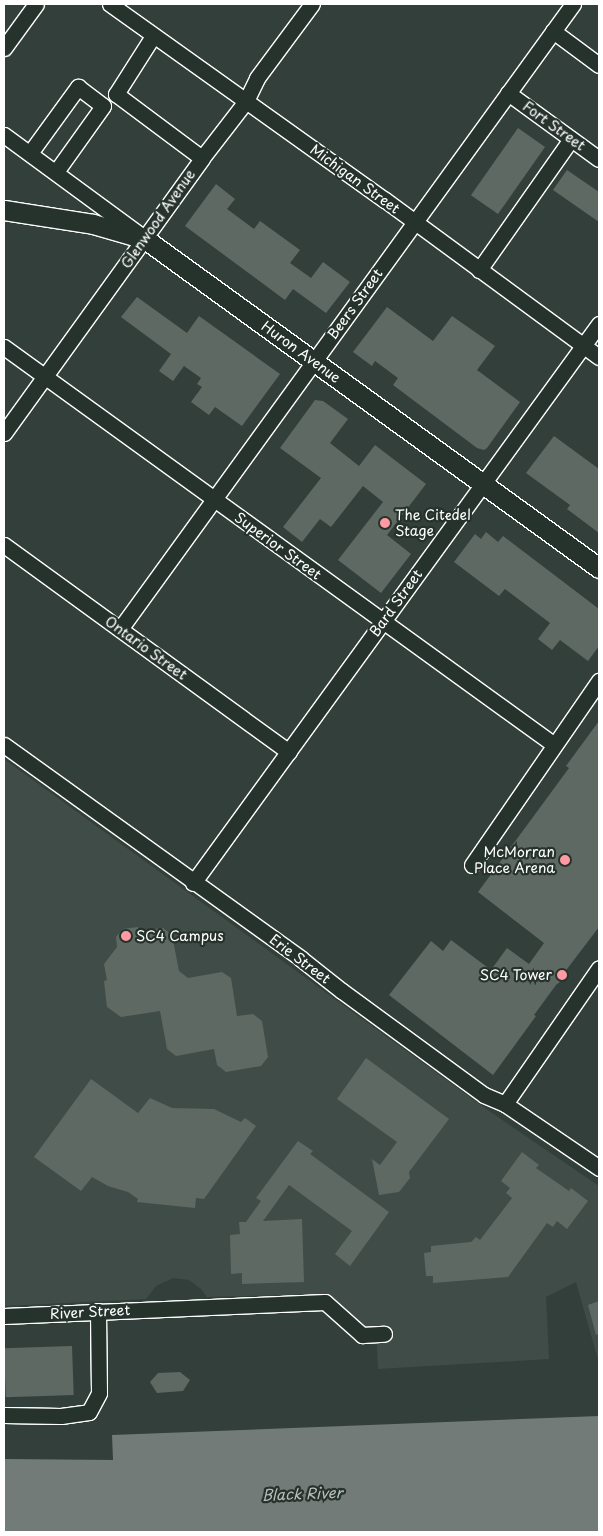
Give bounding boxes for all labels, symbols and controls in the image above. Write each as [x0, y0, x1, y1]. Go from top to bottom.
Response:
street label: Fort Street [519, 97, 589, 155]
street label: Michigan Street [307, 141, 403, 217]
street label: Glenwood Avenue [117, 166, 199, 272]
street label: Beers Street [324, 265, 386, 343]
street label: Huron Avenue [258, 318, 344, 386]
place label: The Citedel Stage [395, 507, 472, 540]
street label: Superior Street [231, 509, 325, 583]
marker: The Citedel Stage [379, 517, 391, 529]
street label: Bard Street [366, 566, 426, 640]
street label: Ontario Street [101, 612, 191, 684]
place label: McMorran Place Arena [474, 844, 555, 876]
marker: McMorran Place Arena [559, 854, 571, 866]
place label: SC4 Campus [136, 928, 224, 944]
marker: SC4 Campus [120, 930, 132, 942]
street label: Erie Street [266, 931, 334, 987]
place label: SC4 Tower [480, 967, 552, 983]
marker: SC4 Tower [556, 969, 568, 981]
street label: River Street [49, 1302, 131, 1322]
water label: Black River [261, 1483, 343, 1503]

